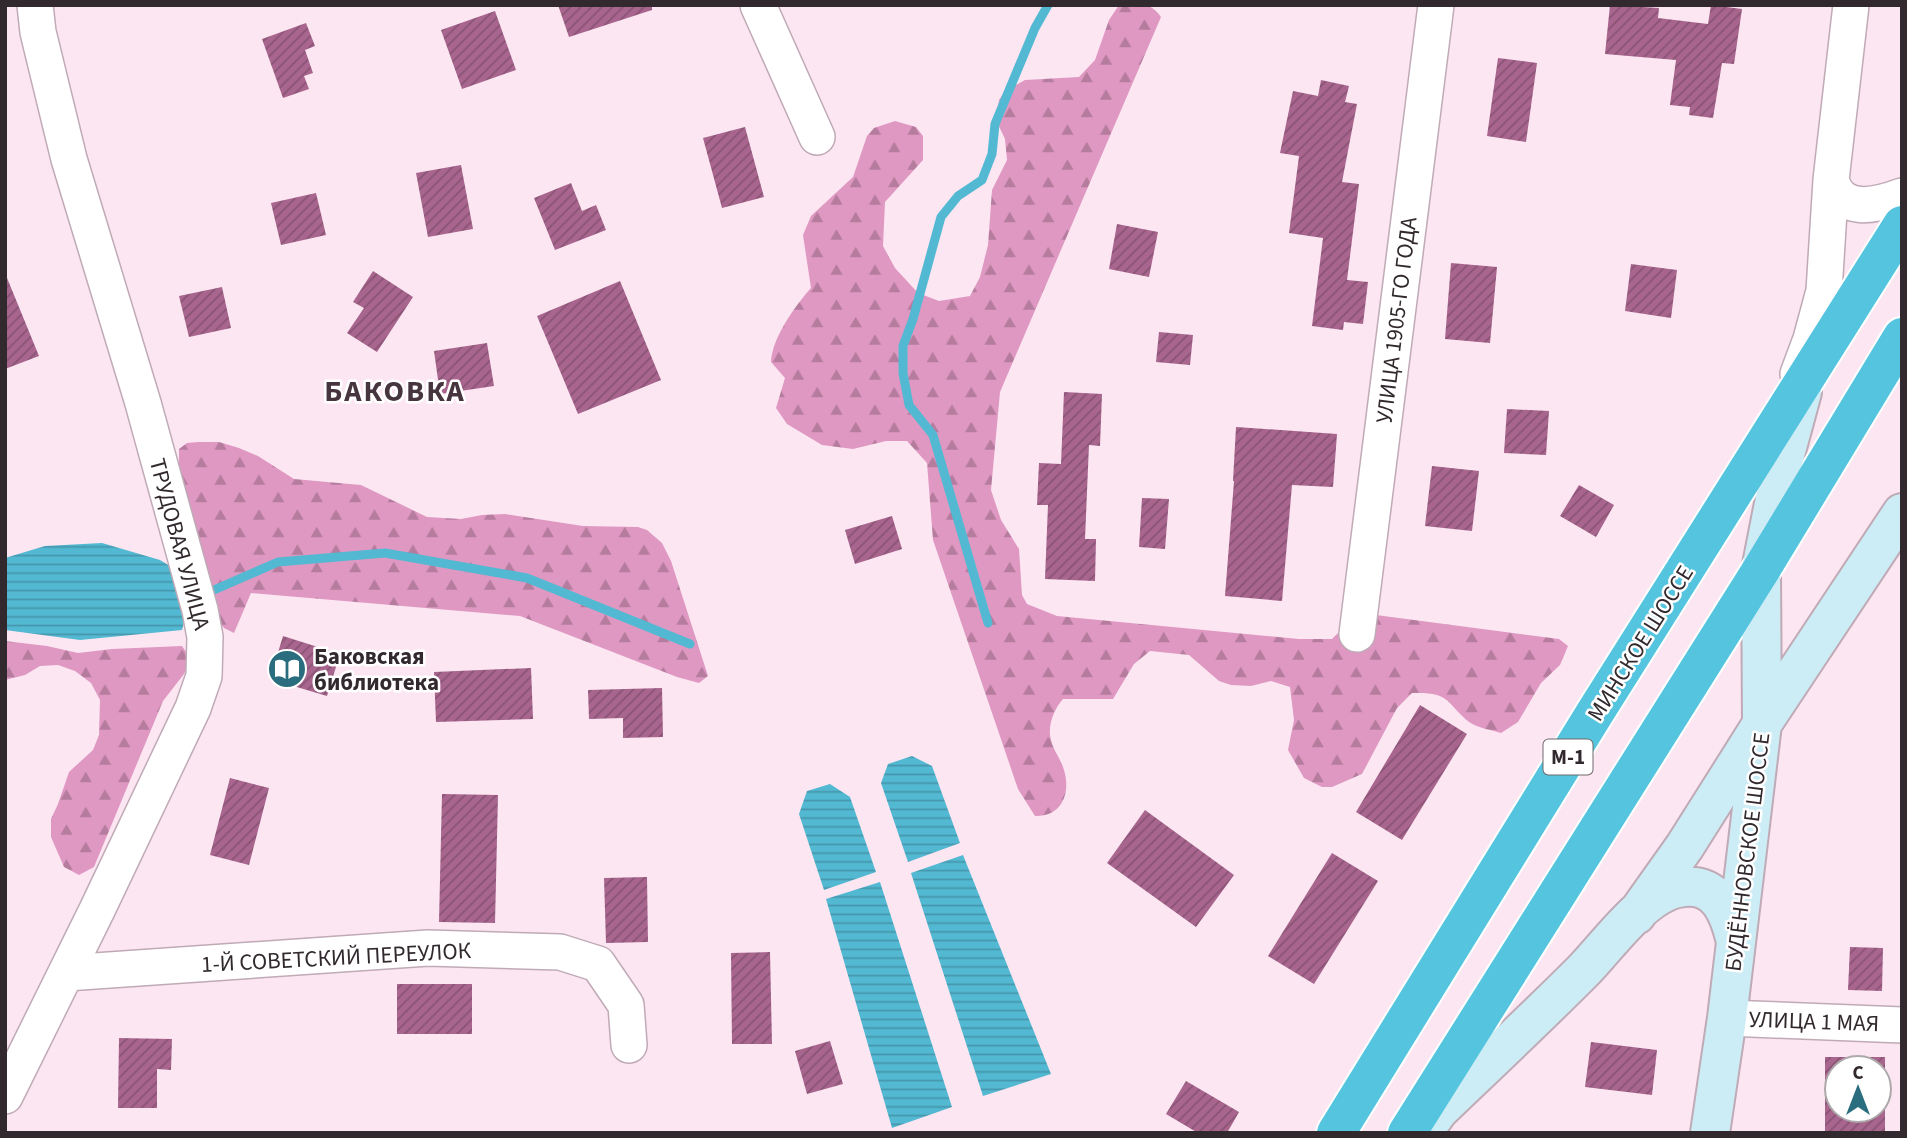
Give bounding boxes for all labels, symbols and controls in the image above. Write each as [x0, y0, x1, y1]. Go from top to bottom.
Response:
street label: УЛИЦА 1905-ГО ГОДА [1367, 214, 1426, 425]
district label: БАКОВКА [324, 370, 466, 413]
street label: ТРУДОВАЯ УЛИЦА [141, 455, 218, 634]
street label: МИНСКОЕ ШОССЕ [1579, 559, 1702, 728]
place label: Баковская библиотека [314, 640, 439, 699]
library icon: Баковская библиотека [266, 648, 308, 690]
street label: БУДЁННОВСКОЕ ШОССЕ [1716, 731, 1779, 973]
road number: М-1 [1544, 740, 1592, 774]
street label: 1-Й СОВЕТСКИЙ ПЕРЕУЛОК [200, 934, 473, 981]
street label: УЛИЦА 1 МАЯ [1748, 1003, 1880, 1040]
north arrow [1823, 1054, 1893, 1124]
text: С [1852, 1060, 1864, 1087]

